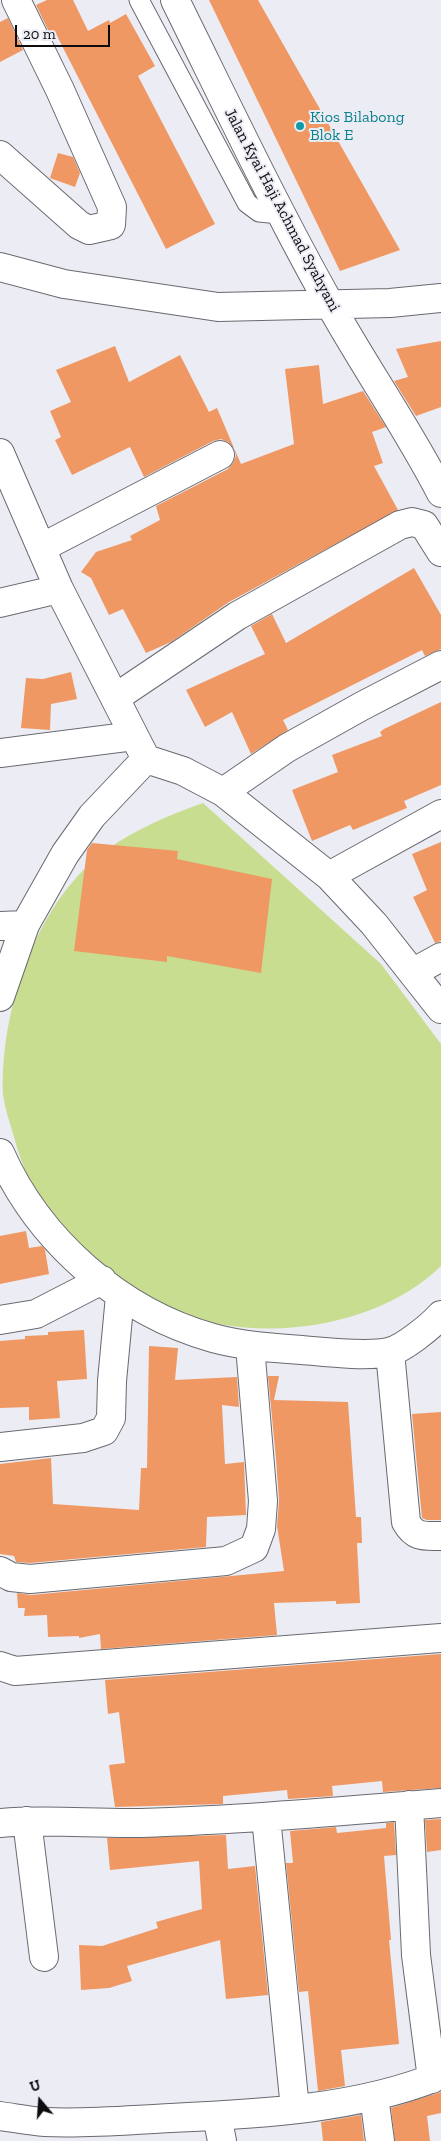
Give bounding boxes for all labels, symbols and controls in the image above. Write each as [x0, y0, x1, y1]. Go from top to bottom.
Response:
scale bar [18, 15, 112, 47]
text: 20 m [23, 25, 56, 43]
street label: Jalan Kyai Haji Achmad Syahyani [220, 105, 344, 315]
place label: Kios Bilabong Blok E [310, 107, 404, 145]
marker: Kios Bilabong Blok E [294, 120, 306, 132]
north arrow [15, 2076, 65, 2126]
text: U [28, 2077, 43, 2096]

